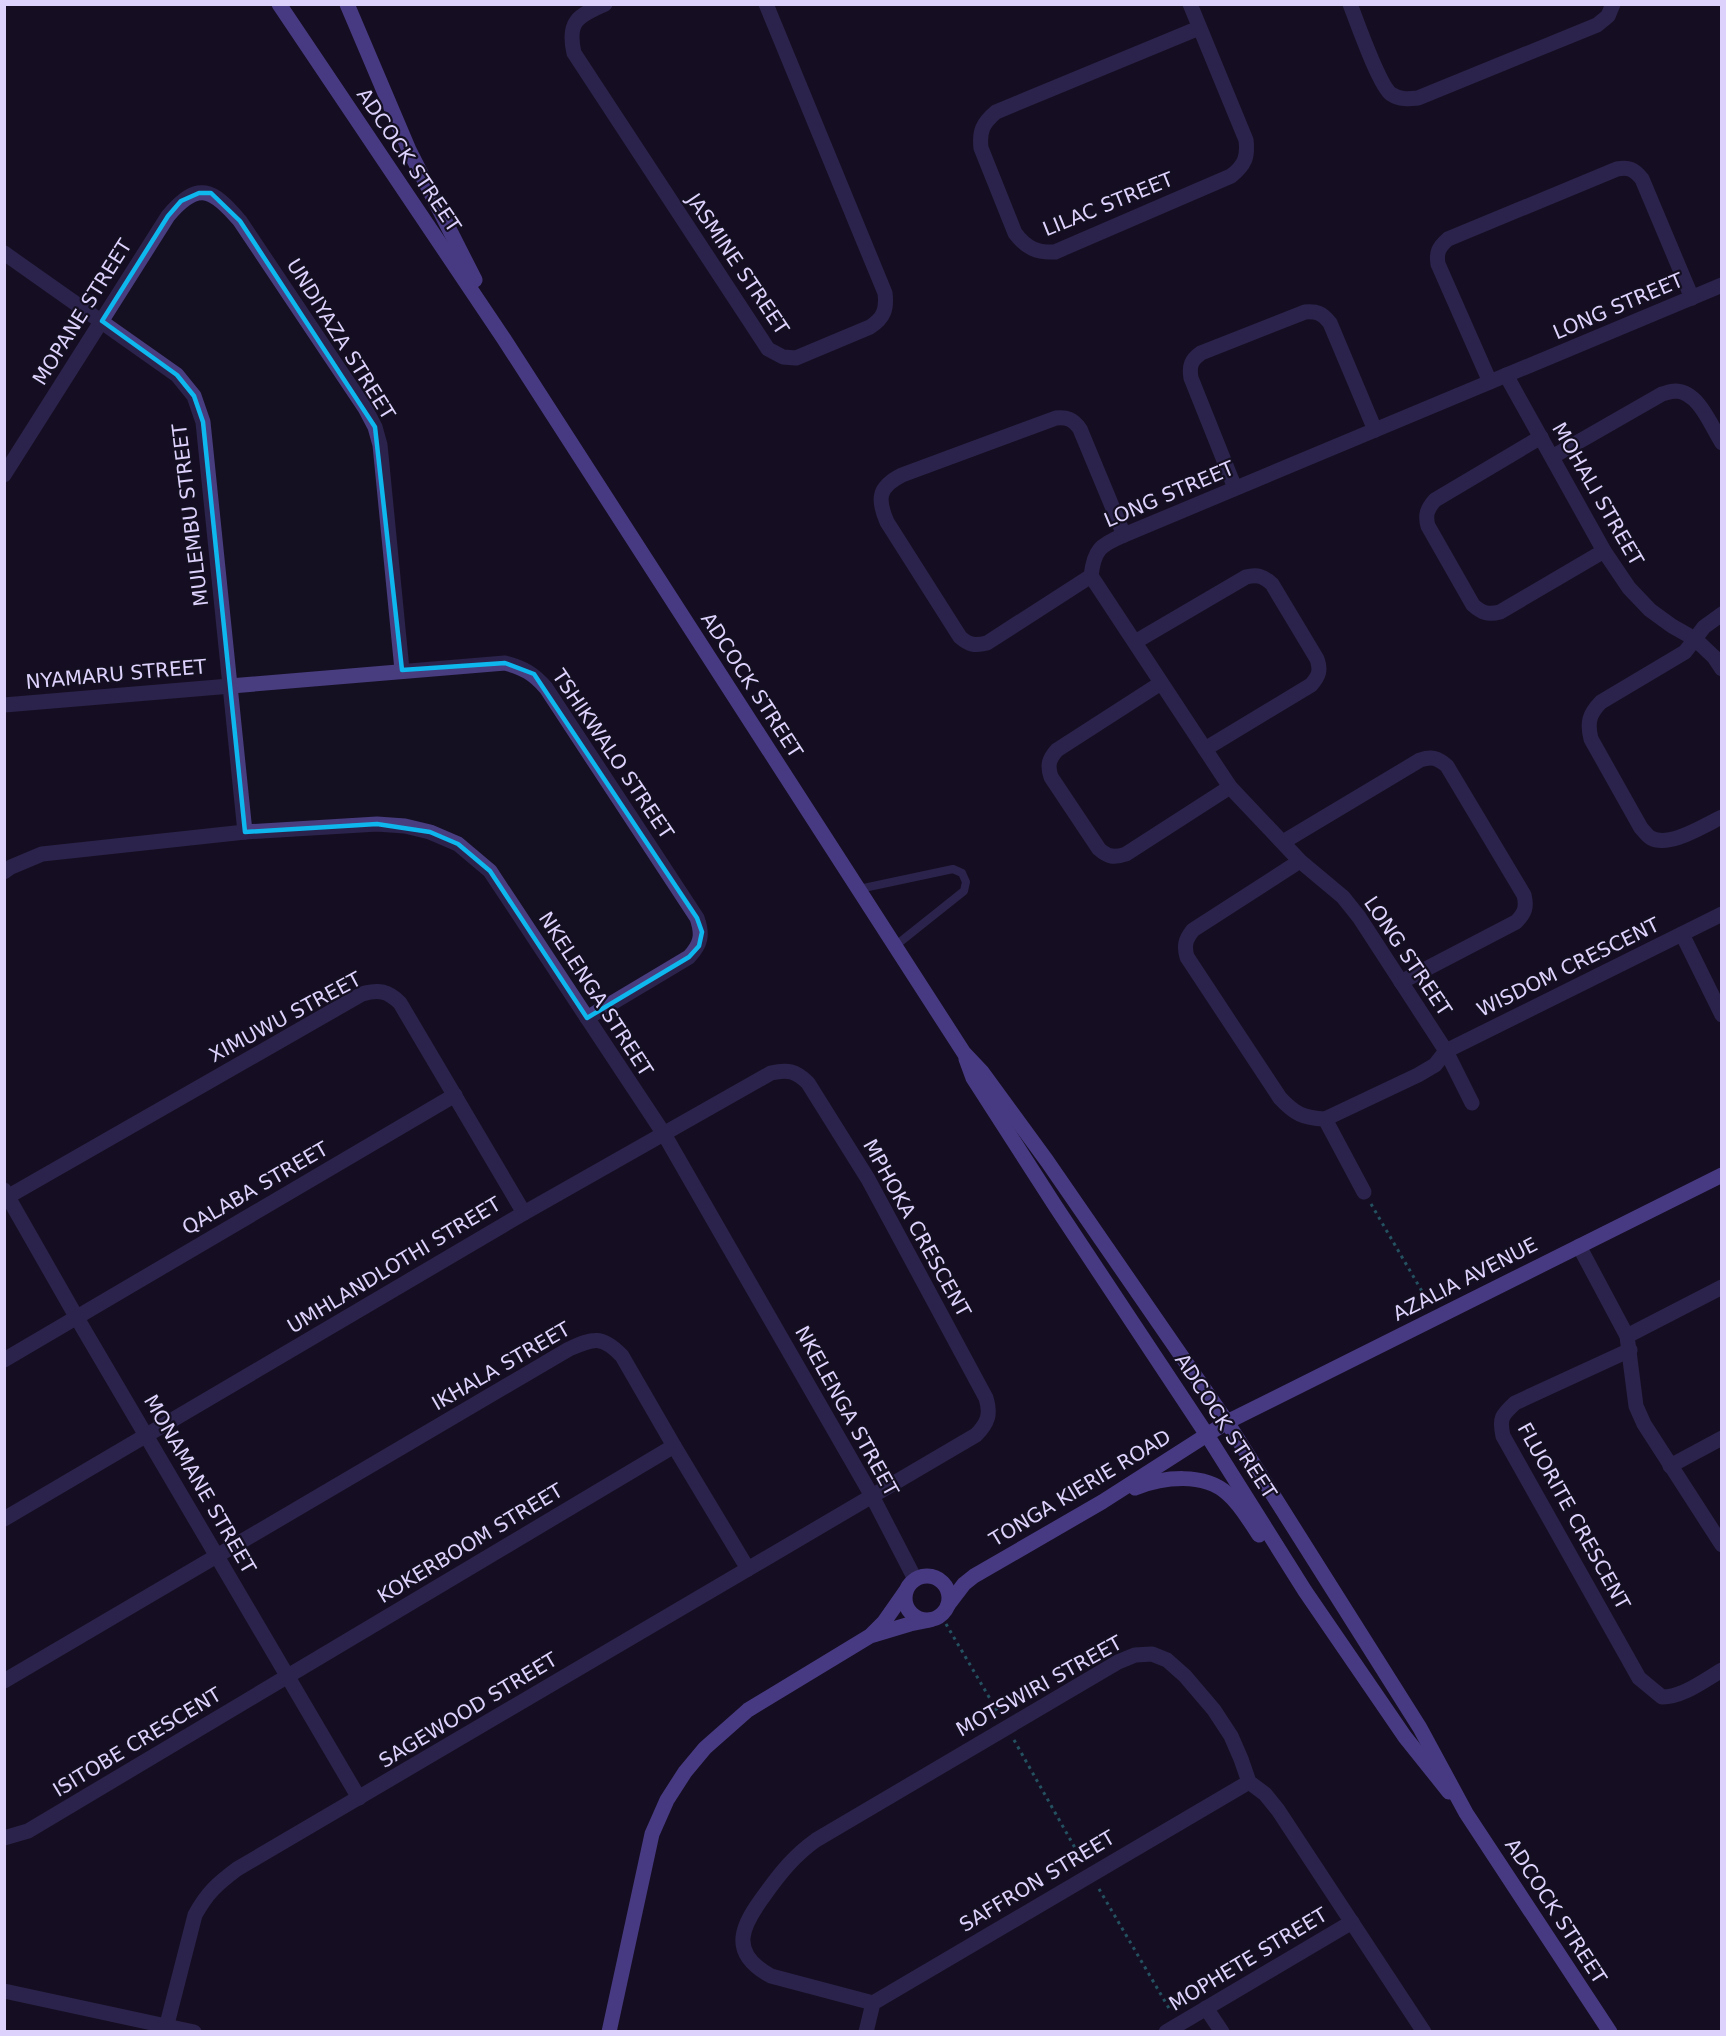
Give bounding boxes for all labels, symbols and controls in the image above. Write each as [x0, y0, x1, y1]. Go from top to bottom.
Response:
street label: ADCOCK STREET [352, 83, 467, 237]
street label: LILAC STREET [1039, 167, 1177, 241]
street label: JASMINE STREET [681, 187, 795, 340]
street label: MOPANE STREET [27, 234, 137, 389]
street label: UNDIYAZA STREET [282, 254, 401, 425]
street label: LONG STREET [1549, 267, 1688, 344]
street label: MOHALI STREET [1547, 418, 1649, 571]
street label: MULEMBU STREET [167, 421, 213, 608]
street label: LONG STREET [1100, 455, 1239, 532]
street label: ADCOCK STREET [696, 608, 808, 763]
street label: NYAMARU STREET [25, 654, 208, 694]
street label: TSHIKWALO STREET [547, 664, 679, 844]
street label: LONG STREET [1359, 892, 1457, 1021]
street label: NKELENGA STREET [534, 907, 659, 1081]
street label: WISDOM CRESCENT [1473, 912, 1664, 1022]
street label: XIMUWU STREET [205, 966, 366, 1067]
street label: MPHOKA CRESCENT [858, 1135, 976, 1322]
street label: QALABA STREET [178, 1136, 333, 1240]
street label: UMHLANDLOTHI STREET [283, 1191, 506, 1338]
street label: AZALIA AVENUE [1389, 1232, 1541, 1326]
street label: IKHALA STREET [428, 1316, 575, 1415]
street label: NKELENGA STREET [790, 1322, 904, 1501]
street label: ADCOCK STREET [1170, 1349, 1282, 1504]
street label: MONAMANE STREET [139, 1390, 261, 1579]
street label: FLUORITE CRESCENT [1513, 1418, 1636, 1614]
street label: TONGA KIERIE ROAD [984, 1424, 1175, 1552]
street label: KOKERBOOM STREET [373, 1478, 568, 1608]
street label: MOTSWIRI STREET [952, 1630, 1127, 1742]
street label: SAGEWOOD STREET [374, 1647, 562, 1773]
street label: ISITOBE CRESCENT [48, 1682, 226, 1802]
street label: SAFFRON STREET [955, 1825, 1120, 1937]
street label: ADCOCK STREET [1500, 1834, 1612, 1989]
street label: MOPHETE STREET [1165, 1902, 1332, 2016]

